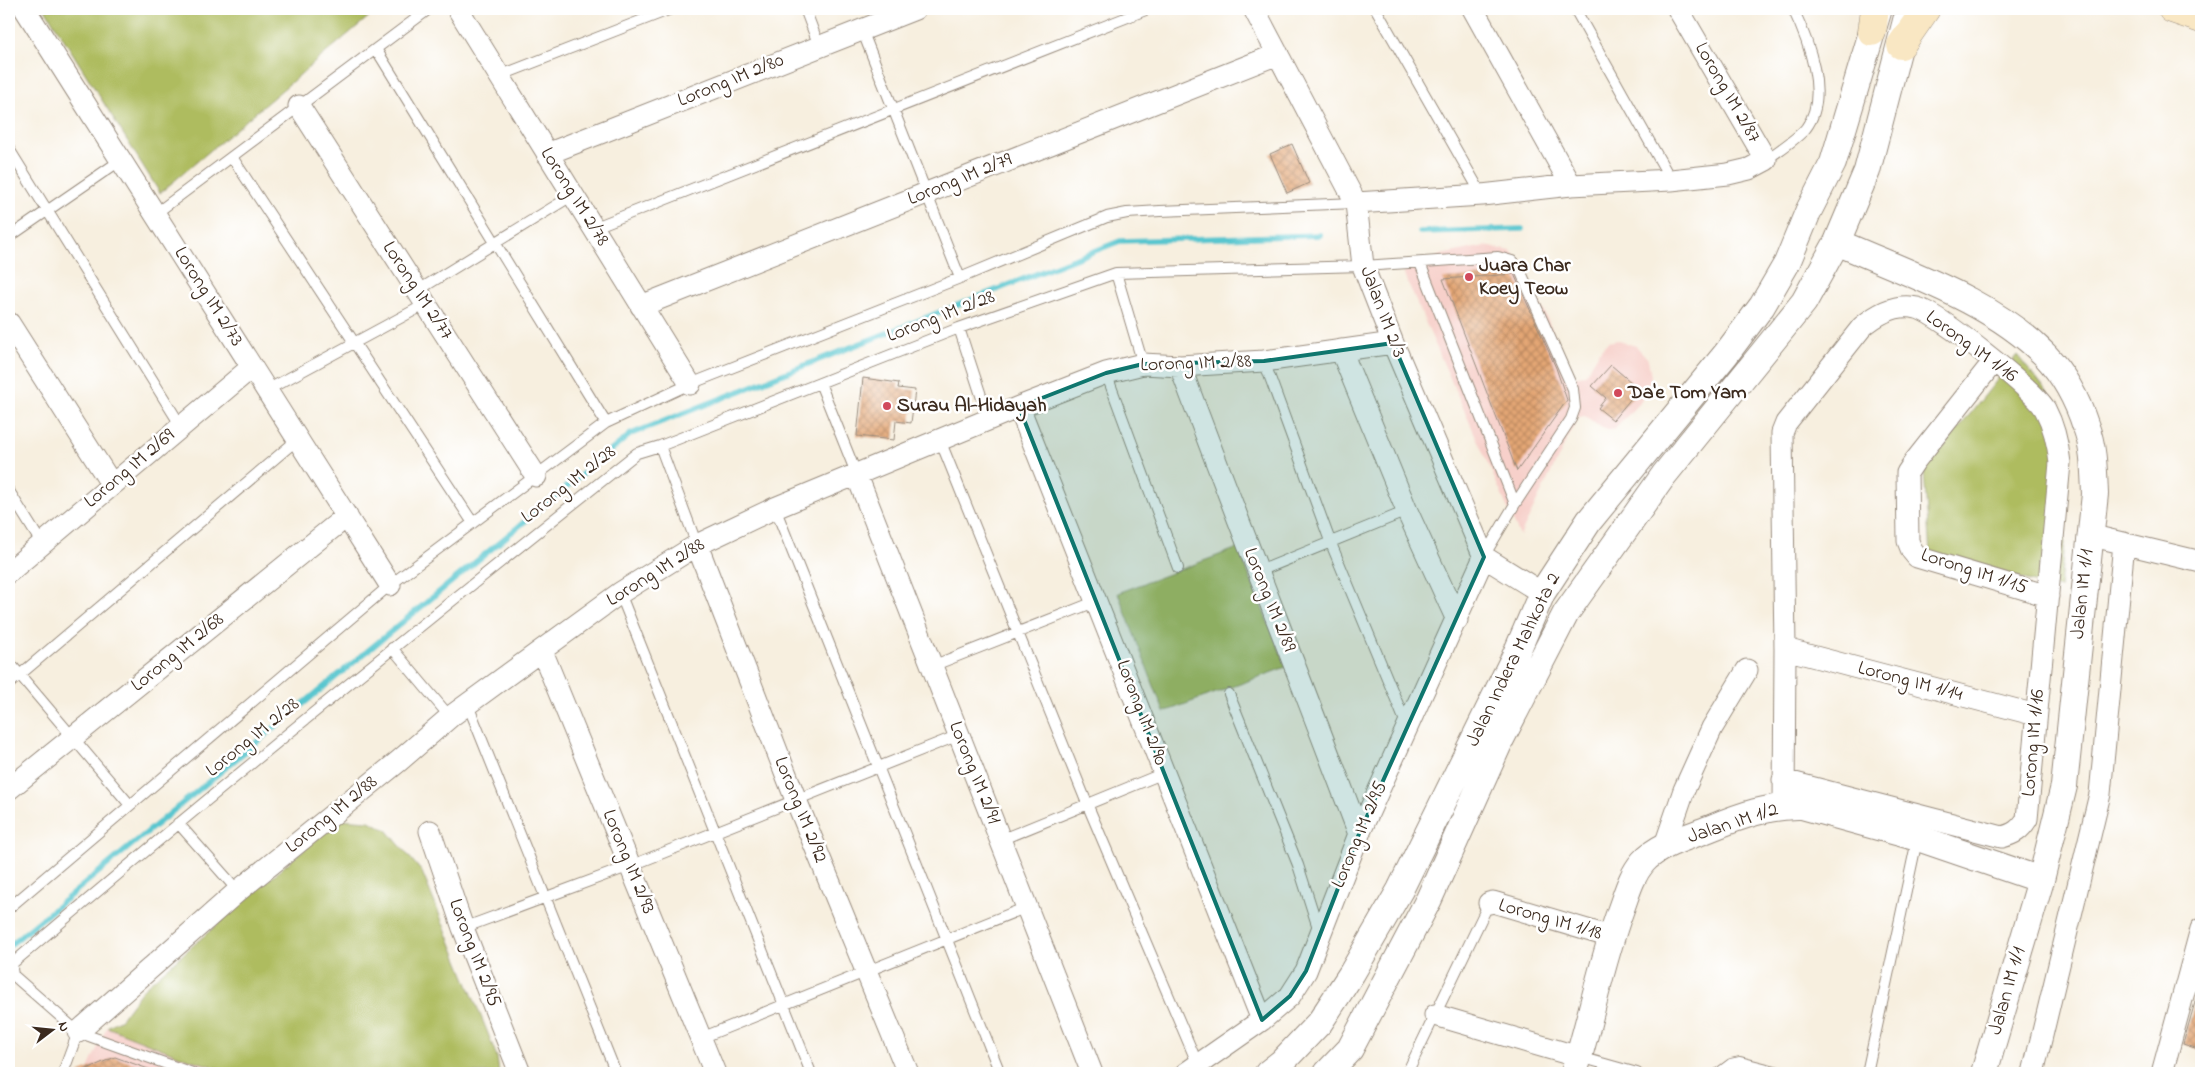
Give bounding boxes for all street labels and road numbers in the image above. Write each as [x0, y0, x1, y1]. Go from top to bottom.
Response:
street label: Lorong IM 2/87 [1686, 37, 1768, 149]
street label: Lorong IM 2/80 [673, 46, 789, 116]
street label: Lorong IM 2/78 [531, 142, 616, 253]
street label: Lorong IM 2/79 [903, 146, 1017, 215]
street label: Lorong IM 2/77 [373, 236, 460, 347]
street label: Lorong IM 2/73 [165, 242, 250, 353]
street label: Jalan IM 2/3 [1351, 262, 1413, 362]
street label: Lorong IM 2/28 [883, 283, 1000, 352]
street label: Lorong IM 1/16 [1918, 304, 2023, 391]
street label: Lorong IM 2/88 [1140, 348, 1252, 381]
street label: Lorong IM 2/69 [78, 422, 183, 517]
street label: Lorong IM 2/28 [515, 439, 623, 532]
street label: Lorong IM 2/88 [601, 531, 711, 616]
street label: Lorong IM 1/15 [1917, 541, 2031, 604]
street label: Lorong IM 2/89 [1234, 544, 1303, 657]
street label: Jalan IM 1/1 [2064, 548, 2102, 640]
street label: Jalan Indera Mahkota 2 [1459, 568, 1569, 752]
street label: Lorong IM 2/68 [125, 606, 231, 700]
street label: Lorong IM 1/14 [1854, 654, 1966, 711]
street label: Lorong IM 2/90 [1107, 656, 1175, 771]
street label: Lorong IM 1/16 [2015, 688, 2054, 798]
street label: Lorong IM 2/28 [200, 691, 307, 786]
street label: Lorong IM 2/91 [939, 717, 1008, 829]
street label: Lorong IM 2/92 [765, 753, 834, 868]
street label: Lorong IM 2/88 [280, 769, 385, 862]
street label: Lorong IM 2/95 [1324, 777, 1396, 893]
street label: Jalan IM 1/2 [1684, 796, 1782, 852]
street label: Lorong IM 2/93 [593, 805, 662, 919]
street label: Lorong IM 1/18 [1495, 891, 1605, 950]
street label: Lorong IM 2/95 [439, 895, 508, 1012]
street label: Jalan IM 1/1 [1982, 944, 2034, 1038]

